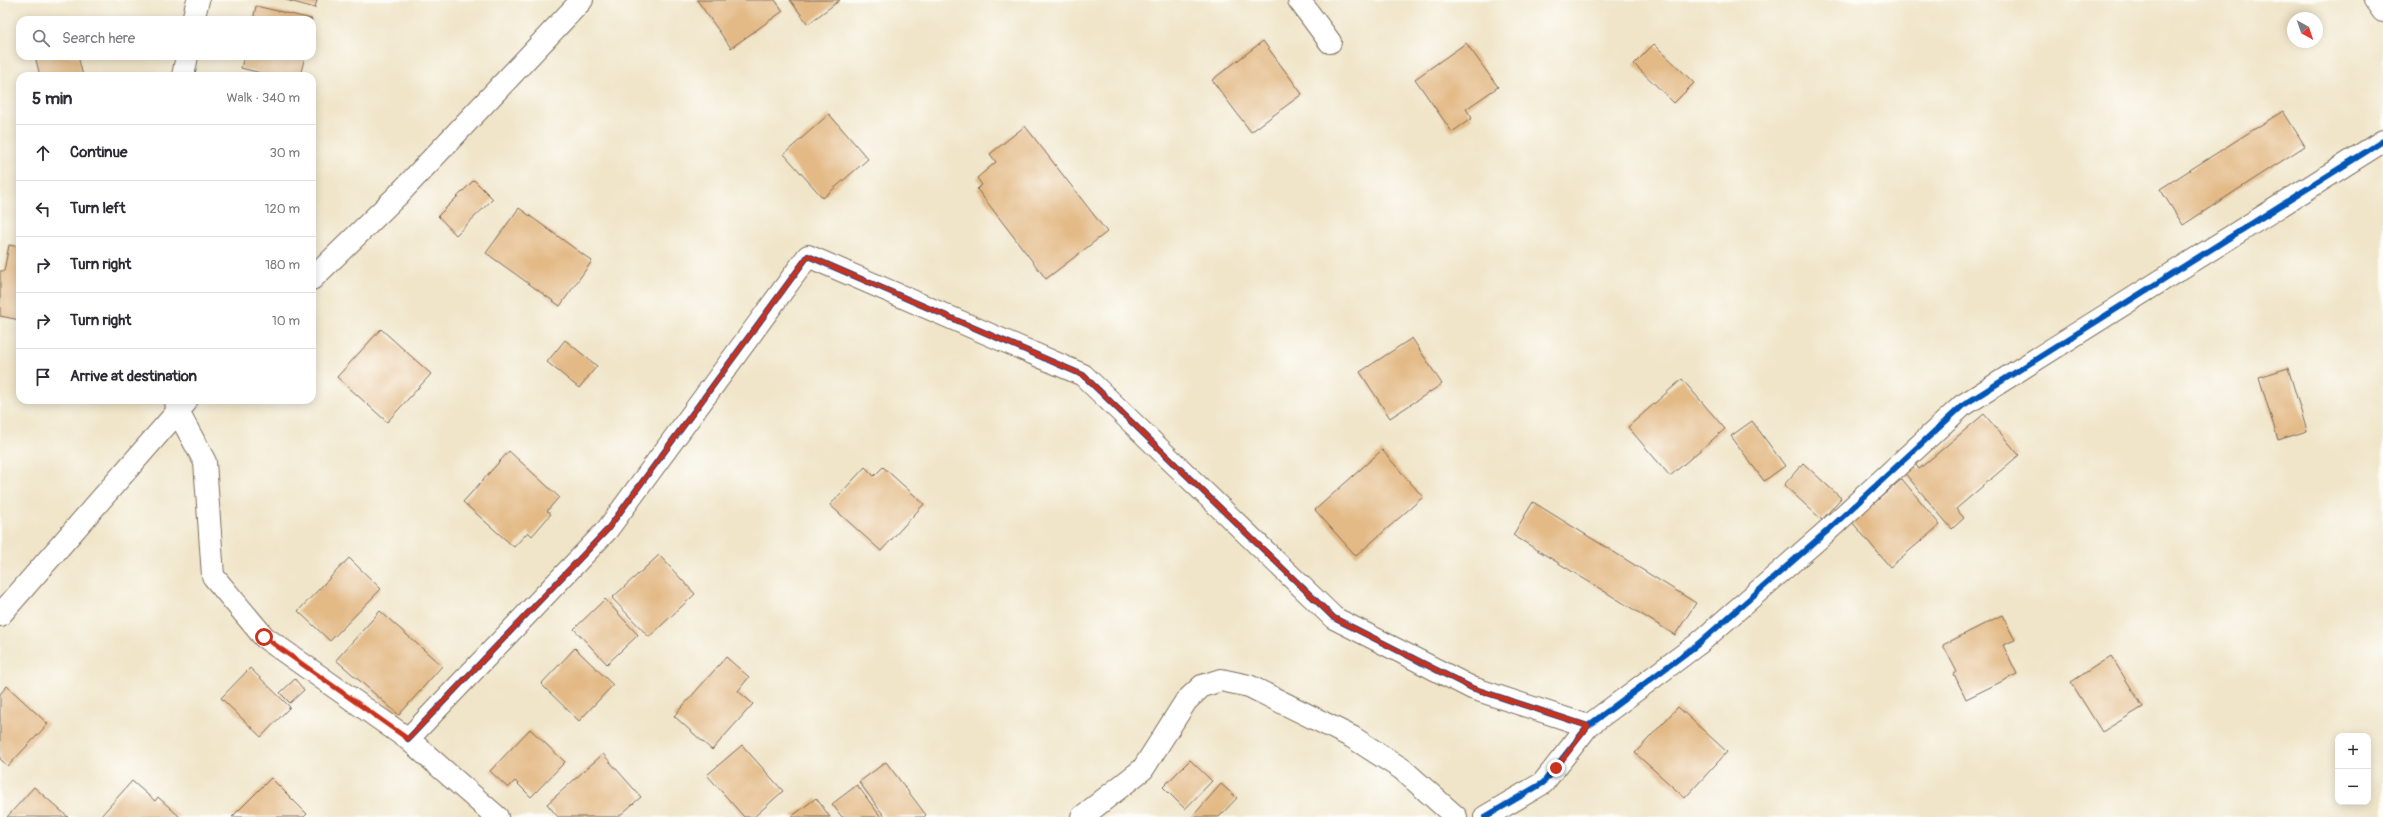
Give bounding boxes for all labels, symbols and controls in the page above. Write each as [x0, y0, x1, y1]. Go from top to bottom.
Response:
north arrow [2287, 12, 2323, 48]
search box [16, 16, 316, 60]
icon: search [30, 27, 52, 49]
text: Search here [62, 29, 135, 48]
text: 5 min [32, 88, 72, 109]
text: Walk · 340 m [226, 90, 300, 106]
icon: ahead [32, 142, 54, 164]
text: Continue [70, 143, 128, 162]
text: 30 m [270, 145, 300, 161]
icon: left [32, 198, 54, 220]
text: Turn left [70, 199, 126, 218]
text: 120 m [264, 201, 300, 217]
icon: right [32, 254, 54, 276]
text: Turn right [70, 255, 131, 274]
text: 180 m [265, 257, 300, 273]
icon: right [32, 310, 54, 332]
text: Turn right [70, 311, 131, 330]
text: 10 m [272, 313, 300, 329]
icon: arrive [32, 366, 54, 388]
text: Arrive at destination [70, 367, 197, 386]
route start [255, 628, 273, 646]
map controls [2335, 733, 2371, 805]
button: + [2335, 733, 2371, 769]
route end [1547, 759, 1565, 777]
button: − [2335, 769, 2371, 805]

